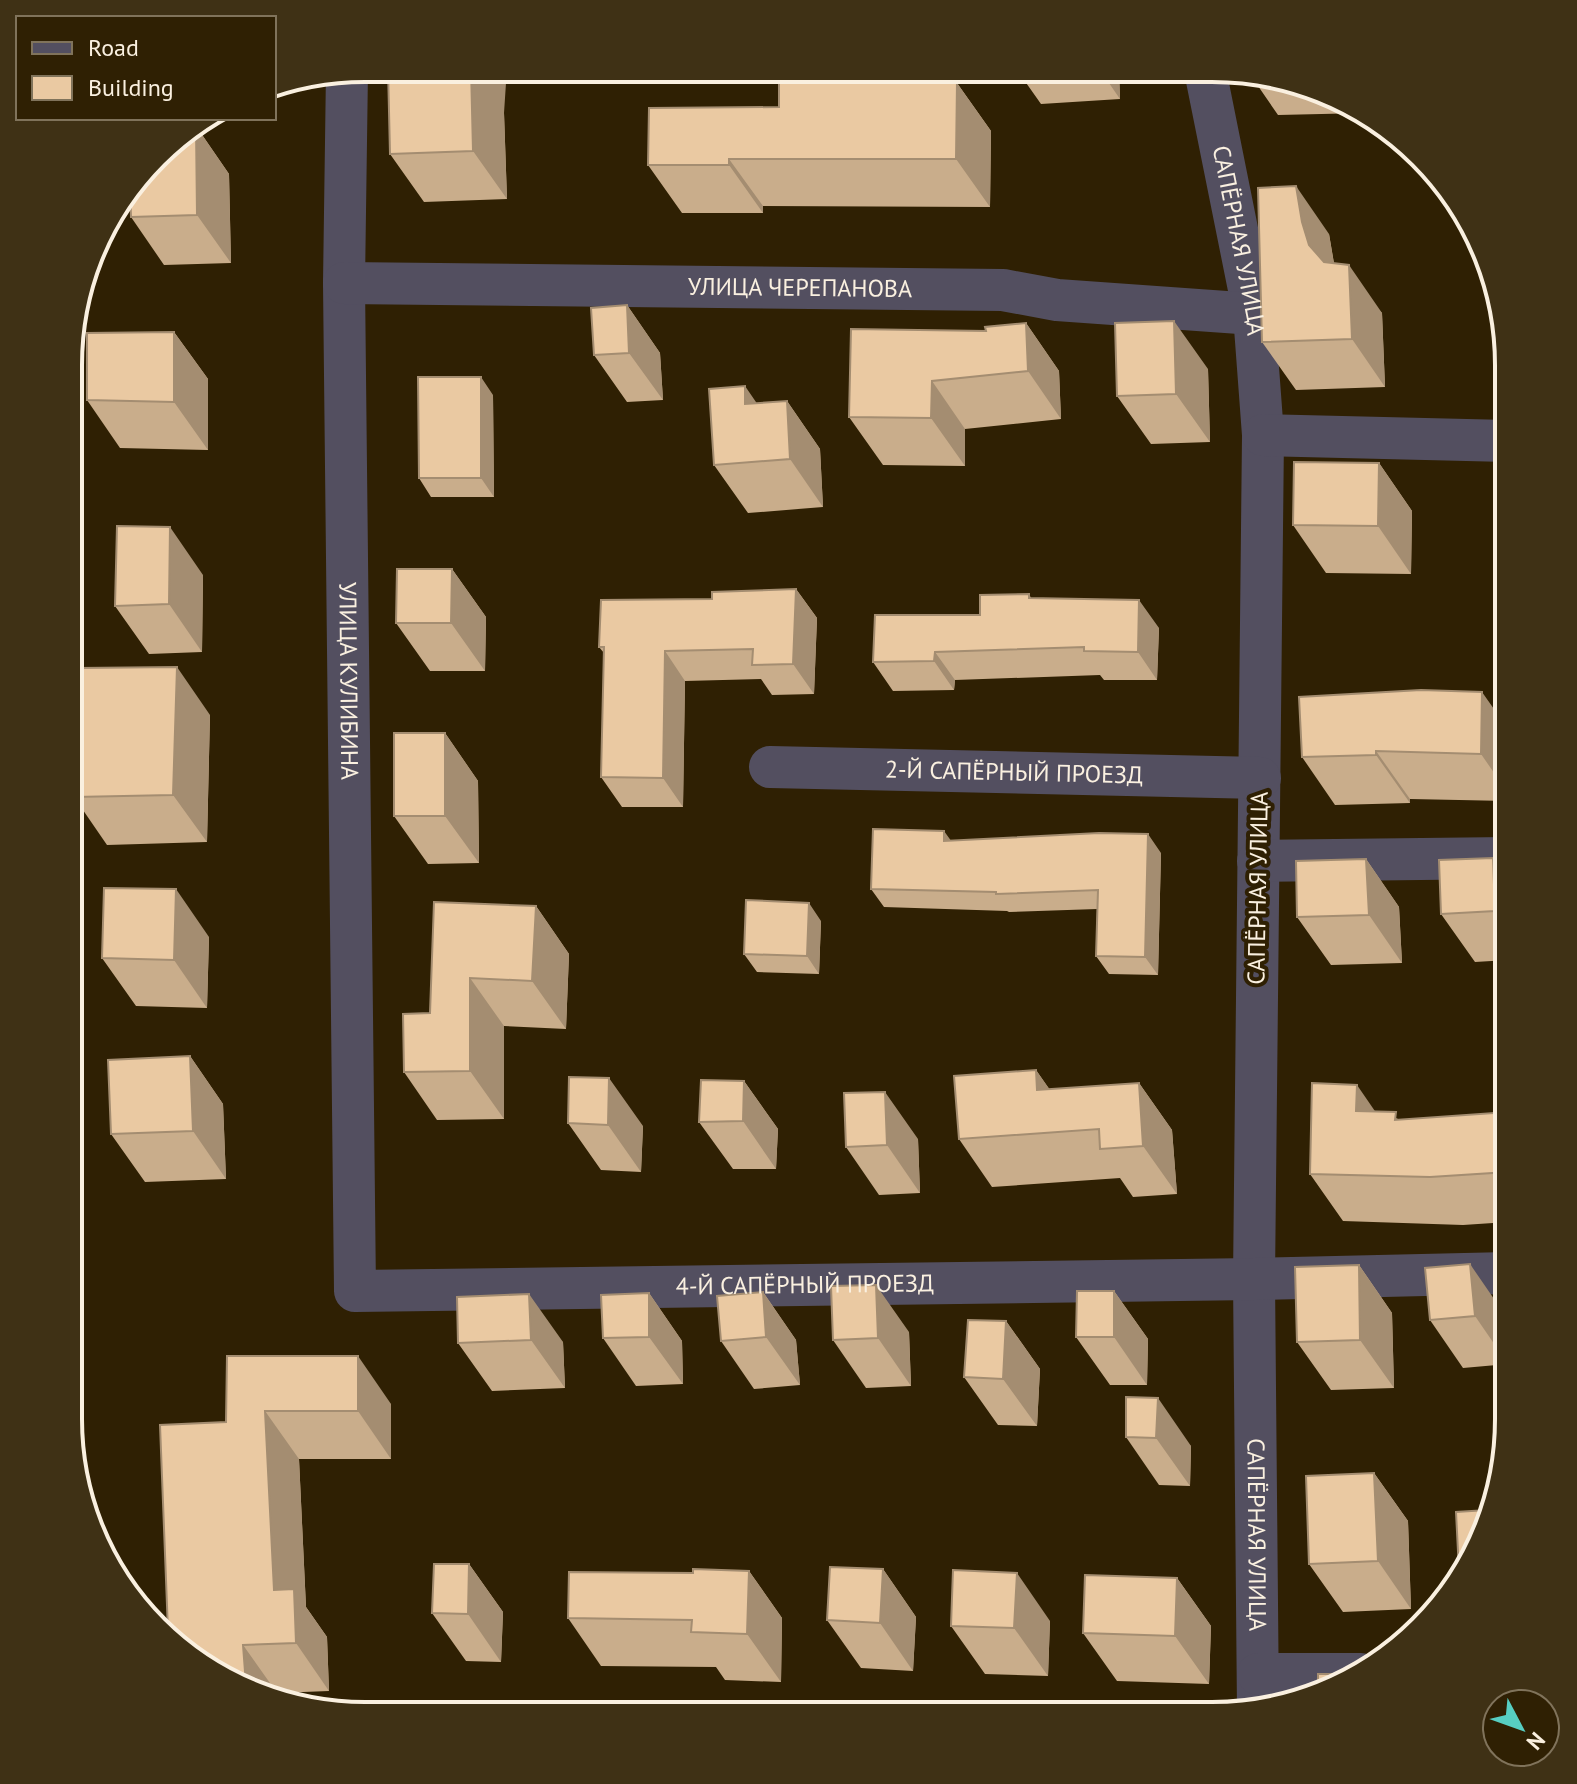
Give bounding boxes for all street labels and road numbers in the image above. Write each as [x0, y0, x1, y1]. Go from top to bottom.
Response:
street label: САПЁРНАЯ УЛИЦА [1206, 143, 1272, 337]
street label: УЛИЦА ЧЕРЕПАНОВА [688, 271, 912, 304]
street label: УЛИЦА КУЛИБИНА [332, 582, 365, 780]
street label: 2-Й САПЁРНЫЙ ПРОЕЗД [884, 754, 1143, 790]
street label: САПЁРНАЯ УЛИЦА [1240, 791, 1275, 985]
street label: 4-Й САПЁРНЫЙ ПРОЕЗД [676, 1267, 934, 1302]
street label: САПЁРНАЯ УЛИЦА [1240, 1438, 1273, 1631]

